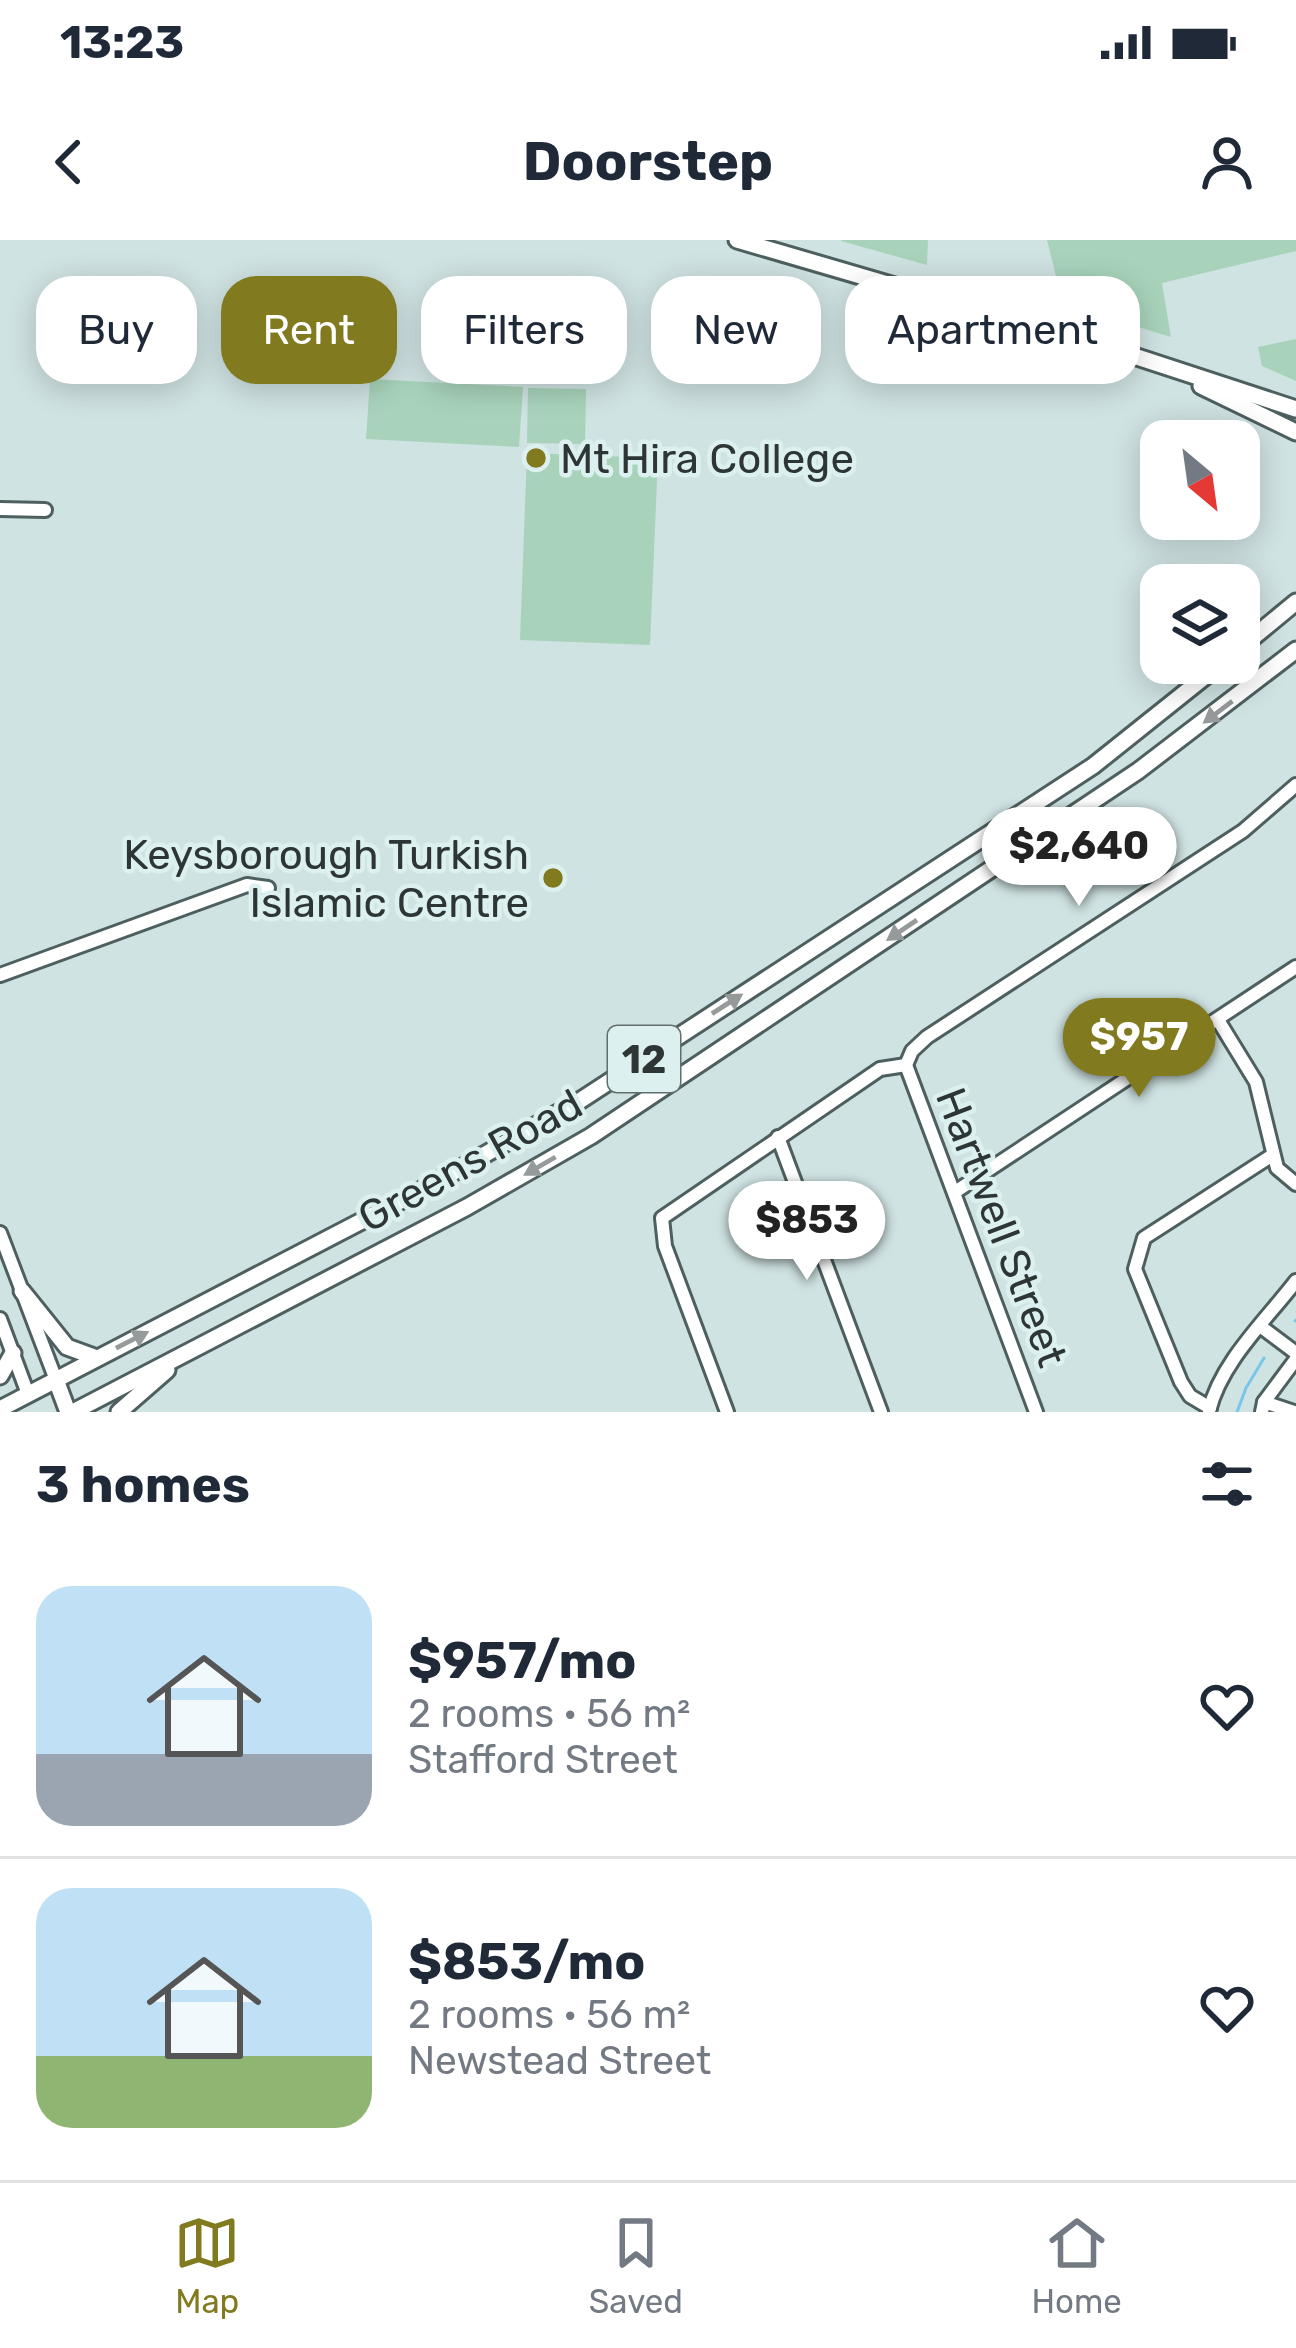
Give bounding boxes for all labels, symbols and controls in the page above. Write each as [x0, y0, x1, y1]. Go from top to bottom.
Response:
text: 13:23 [60, 16, 184, 69]
icon: back [36, 129, 102, 195]
icon: person [1194, 129, 1260, 195]
text: Doorstep [523, 130, 773, 194]
chip: Buy [36, 276, 197, 384]
chip: Rent [221, 276, 397, 384]
chip: Filters [421, 276, 627, 384]
chip: New [651, 276, 821, 384]
chip: Apartment [845, 276, 1140, 384]
north arrow [1140, 420, 1260, 540]
map controls [1140, 420, 1260, 684]
place label: Mt Hira College [560, 434, 854, 484]
marker: Mt Hira College [523, 445, 549, 471]
button: layers [1140, 564, 1260, 684]
one-way arrow [1202, 699, 1234, 724]
pin: $2,640 [981, 807, 1177, 909]
text: $2,640 [1009, 823, 1149, 869]
place label: Keysborough Turkish Islamic Centre [123, 830, 529, 928]
marker: Keysborough Turkish Islamic Centre [540, 865, 566, 891]
one-way arrow [885, 919, 918, 941]
one-way arrow [711, 994, 744, 1016]
pin: $957 [1068, 998, 1210, 1100]
text: $957 [1090, 1014, 1188, 1060]
road number: 12 [608, 1026, 680, 1092]
street label: Greens Road [350, 1079, 591, 1243]
street label: Hartwell Street [925, 1081, 1077, 1374]
one-way arrow [523, 1155, 557, 1176]
pin: $853 [736, 1181, 878, 1283]
text: $853 [755, 1197, 859, 1243]
one-way arrow [115, 1331, 149, 1351]
icon: filters [1194, 1451, 1260, 1517]
text: 3 homes [36, 1454, 250, 1515]
text: $957/mo [408, 1630, 636, 1691]
icon: home [132, 1634, 276, 1778]
icon: heart [1194, 1673, 1260, 1739]
text: 2 rooms · 56 m² [408, 1691, 690, 1737]
text: Stafford Street [408, 1737, 678, 1783]
text: $853/mo [408, 1931, 645, 1992]
icon: home [132, 1936, 276, 2080]
icon: heart [1194, 1975, 1260, 2041]
text: 2 rooms · 56 m² [408, 1992, 690, 2038]
text: Newstead Street [408, 2038, 711, 2084]
tab: Map [174, 2210, 240, 2321]
tab: Saved [589, 2210, 683, 2321]
tab: Home [1031, 2210, 1122, 2321]

